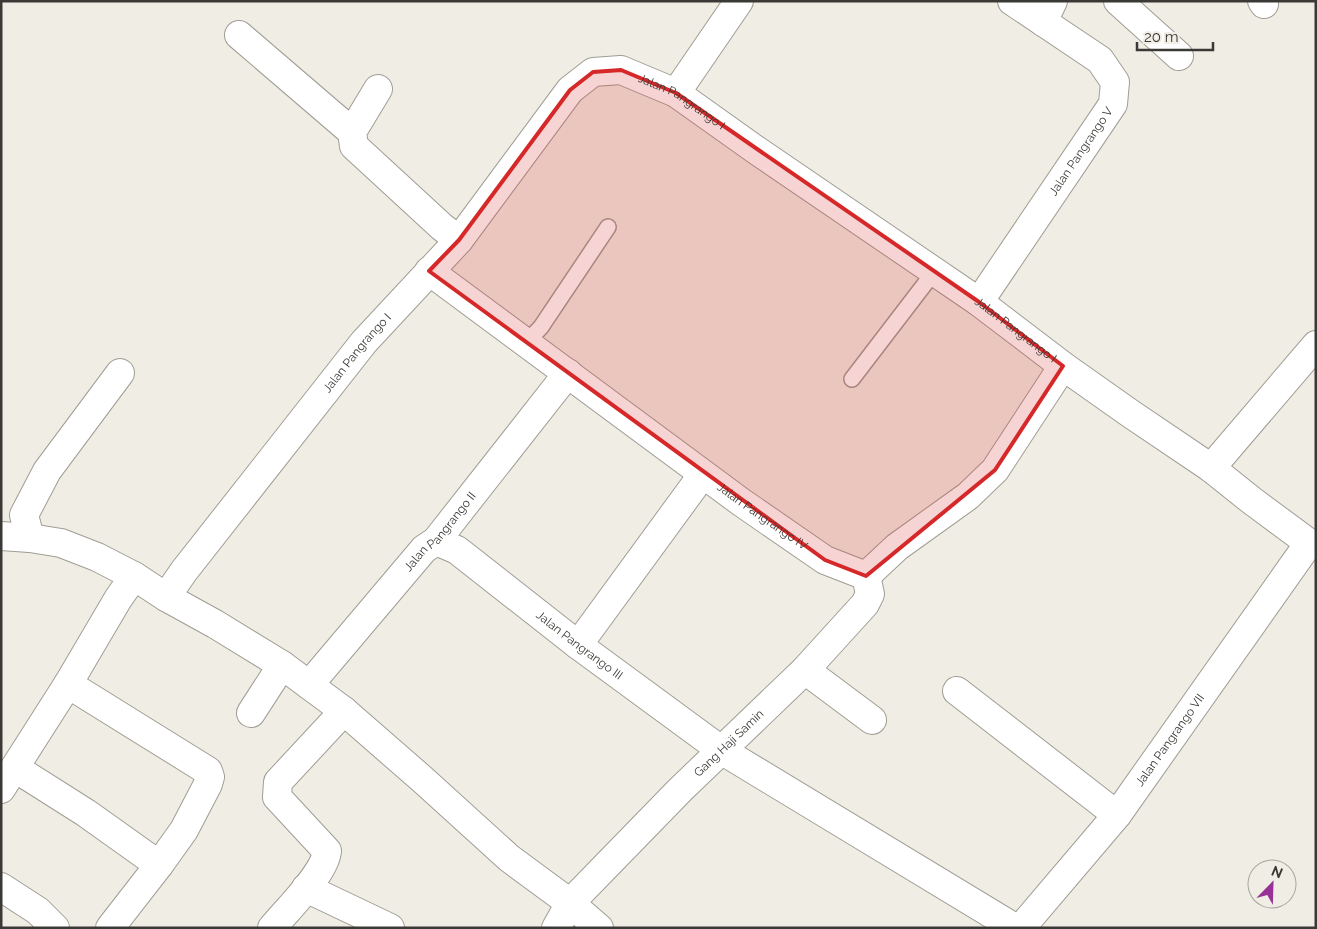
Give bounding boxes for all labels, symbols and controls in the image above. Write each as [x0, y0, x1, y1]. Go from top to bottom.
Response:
scale bar [1137, 20, 1213, 52]
text: 20 m [1144, 28, 1179, 46]
street label: Jalan Pangrango I [636, 71, 728, 133]
street label: Jalan Pangrango V [1046, 104, 1116, 198]
street label: Jalan Pangrango I [972, 294, 1059, 365]
street label: Jalan Pangrango I [320, 311, 394, 395]
street label: Jalan Pangrango IV [715, 480, 810, 553]
street label: Jalan Pangrango II [401, 489, 479, 574]
street label: Jalan Pangrango III [534, 608, 625, 682]
street label: Jalan Pangrango VII [1133, 691, 1207, 789]
street label: Gang Haji Samin [691, 707, 766, 780]
north arrow [1247, 859, 1297, 909]
text: N [1269, 863, 1285, 881]

